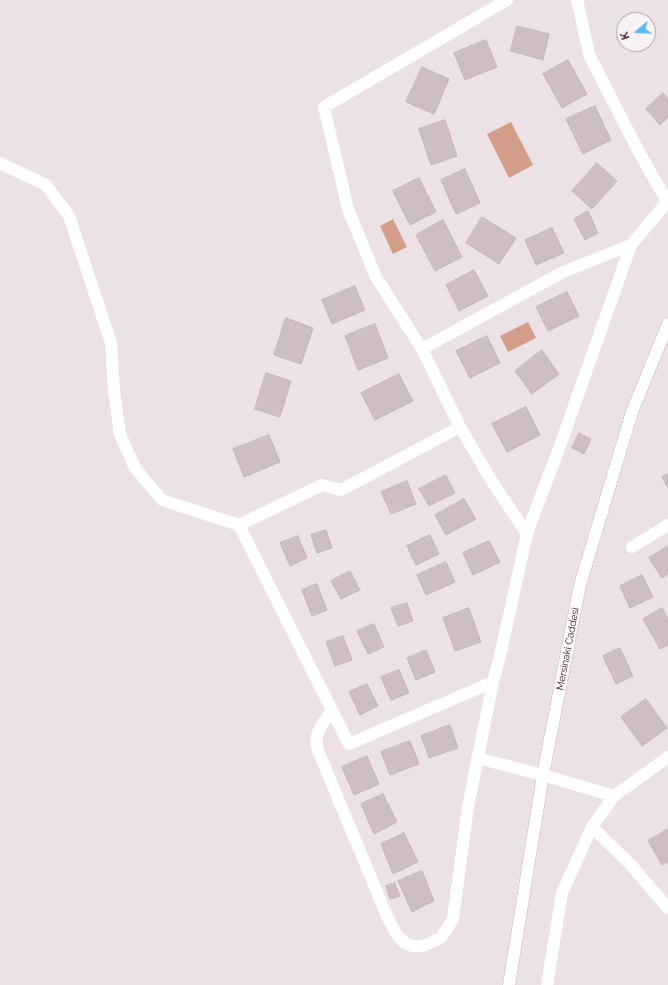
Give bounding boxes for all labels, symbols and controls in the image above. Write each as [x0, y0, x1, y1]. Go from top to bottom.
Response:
north arrow [616, 12, 656, 52]
text: K [618, 30, 632, 41]
street label: Mersinaki Caddesi [554, 607, 582, 691]

